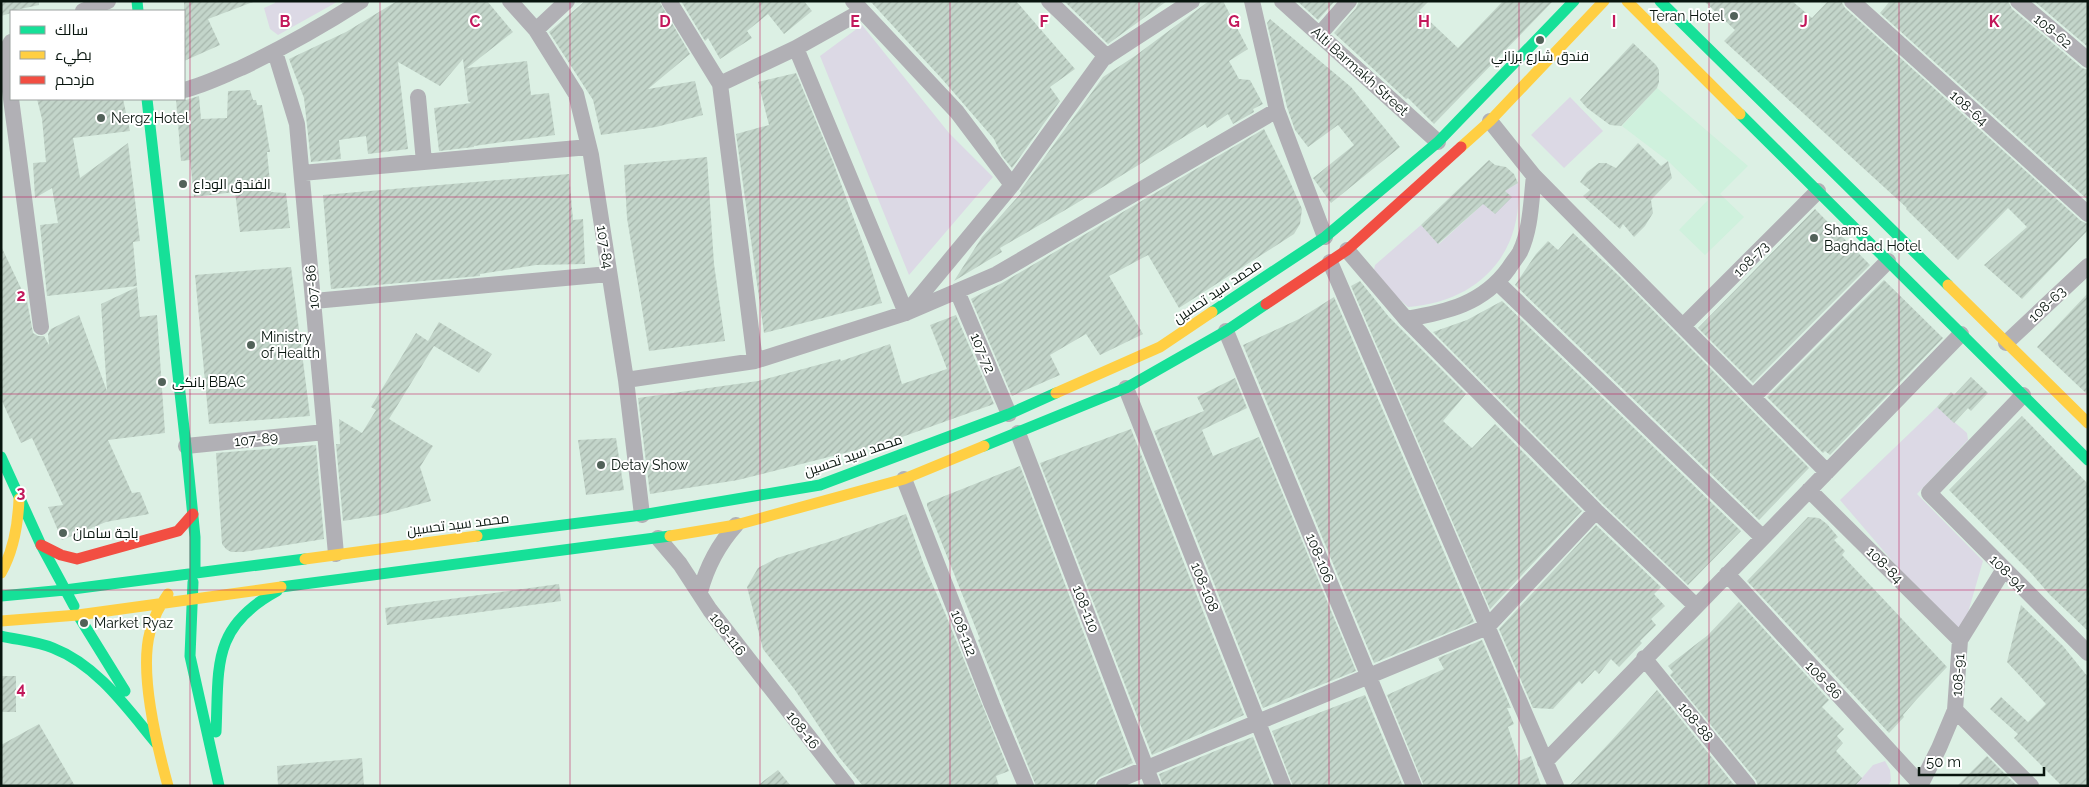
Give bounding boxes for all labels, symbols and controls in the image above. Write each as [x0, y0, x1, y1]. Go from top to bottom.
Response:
place label: Teran Hotel [1650, 8, 1724, 24]
legend [10, 10, 185, 100]
marker: Teran Hotel [1728, 10, 1740, 22]
street label: 108-62 [2031, 11, 2075, 51]
text: B [280, 12, 291, 31]
text: C [470, 12, 481, 31]
text: D [659, 12, 671, 31]
text: E [850, 12, 860, 31]
text: F [1039, 12, 1049, 31]
text: G [1228, 12, 1240, 31]
text: H [1418, 12, 1430, 31]
text: I [1612, 12, 1616, 31]
text: J [1800, 12, 1808, 31]
text: K [1989, 12, 2000, 31]
text: سالك [55, 21, 88, 39]
street label: Alti Barmakh Street [1308, 23, 1412, 119]
marker: فندق شارع برزاني [1534, 34, 1546, 46]
text: بطيء [55, 46, 92, 67]
place label: فندق شارع برزاني [1491, 48, 1589, 68]
text: مزدحم [55, 71, 95, 90]
street label: 108-64 [1947, 87, 1991, 129]
place label: Nergz Hotel [111, 110, 189, 126]
marker: Nergz Hotel [95, 112, 107, 124]
place label: الفندق الوداع [193, 176, 271, 193]
marker: الفندق الوداع [177, 178, 189, 190]
place label: Shams Baghdad Hotel [1824, 222, 1922, 254]
street label: 107-84 [594, 224, 616, 270]
marker: Shams Baghdad Hotel [1808, 232, 1820, 244]
street label: 108-73 [1730, 238, 1772, 280]
street label: محمد سید تحسین [1170, 256, 1264, 326]
street label: 107-86 [302, 264, 322, 310]
street label: 108-63 [2025, 283, 2069, 325]
text: 2 [16, 286, 26, 305]
place label: Ministry of Health [261, 329, 320, 361]
street label: 107-72 [967, 331, 999, 375]
marker: Ministry of Health [245, 339, 257, 351]
place label: بانکی BBAC [172, 374, 246, 390]
marker: بانکی BBAC [156, 376, 168, 388]
street label: 107-89 [233, 429, 279, 449]
street label: محمد سید تحسین [802, 431, 904, 479]
place label: Detay Show [611, 457, 689, 473]
marker: Detay Show [595, 459, 607, 471]
text: 3 [17, 483, 26, 502]
street label: محمد سید تحسین [406, 510, 510, 538]
place label: باجة سامان [73, 525, 138, 541]
marker: باجة سامان [57, 527, 69, 539]
street label: 108-106 [1303, 531, 1337, 585]
street label: 108-84 [1864, 544, 1907, 587]
street label: 108-94 [1987, 552, 2030, 595]
street label: 108-108 [1188, 560, 1222, 614]
street label: 108-110 [1070, 583, 1102, 635]
street label: 108-112 [948, 608, 980, 658]
street label: 108-116 [707, 610, 749, 658]
place label: Market Ryaz [94, 615, 173, 631]
marker: Market Ryaz [78, 617, 90, 629]
street label: 108-91 [1949, 653, 1967, 697]
street label: 108-86 [1803, 658, 1845, 702]
text: 4 [16, 679, 26, 698]
street label: 108-88 [1676, 699, 1716, 745]
street label: 108-16 [783, 708, 823, 752]
scale bar [1919, 744, 2044, 776]
text: 50 m [1926, 753, 1961, 771]

